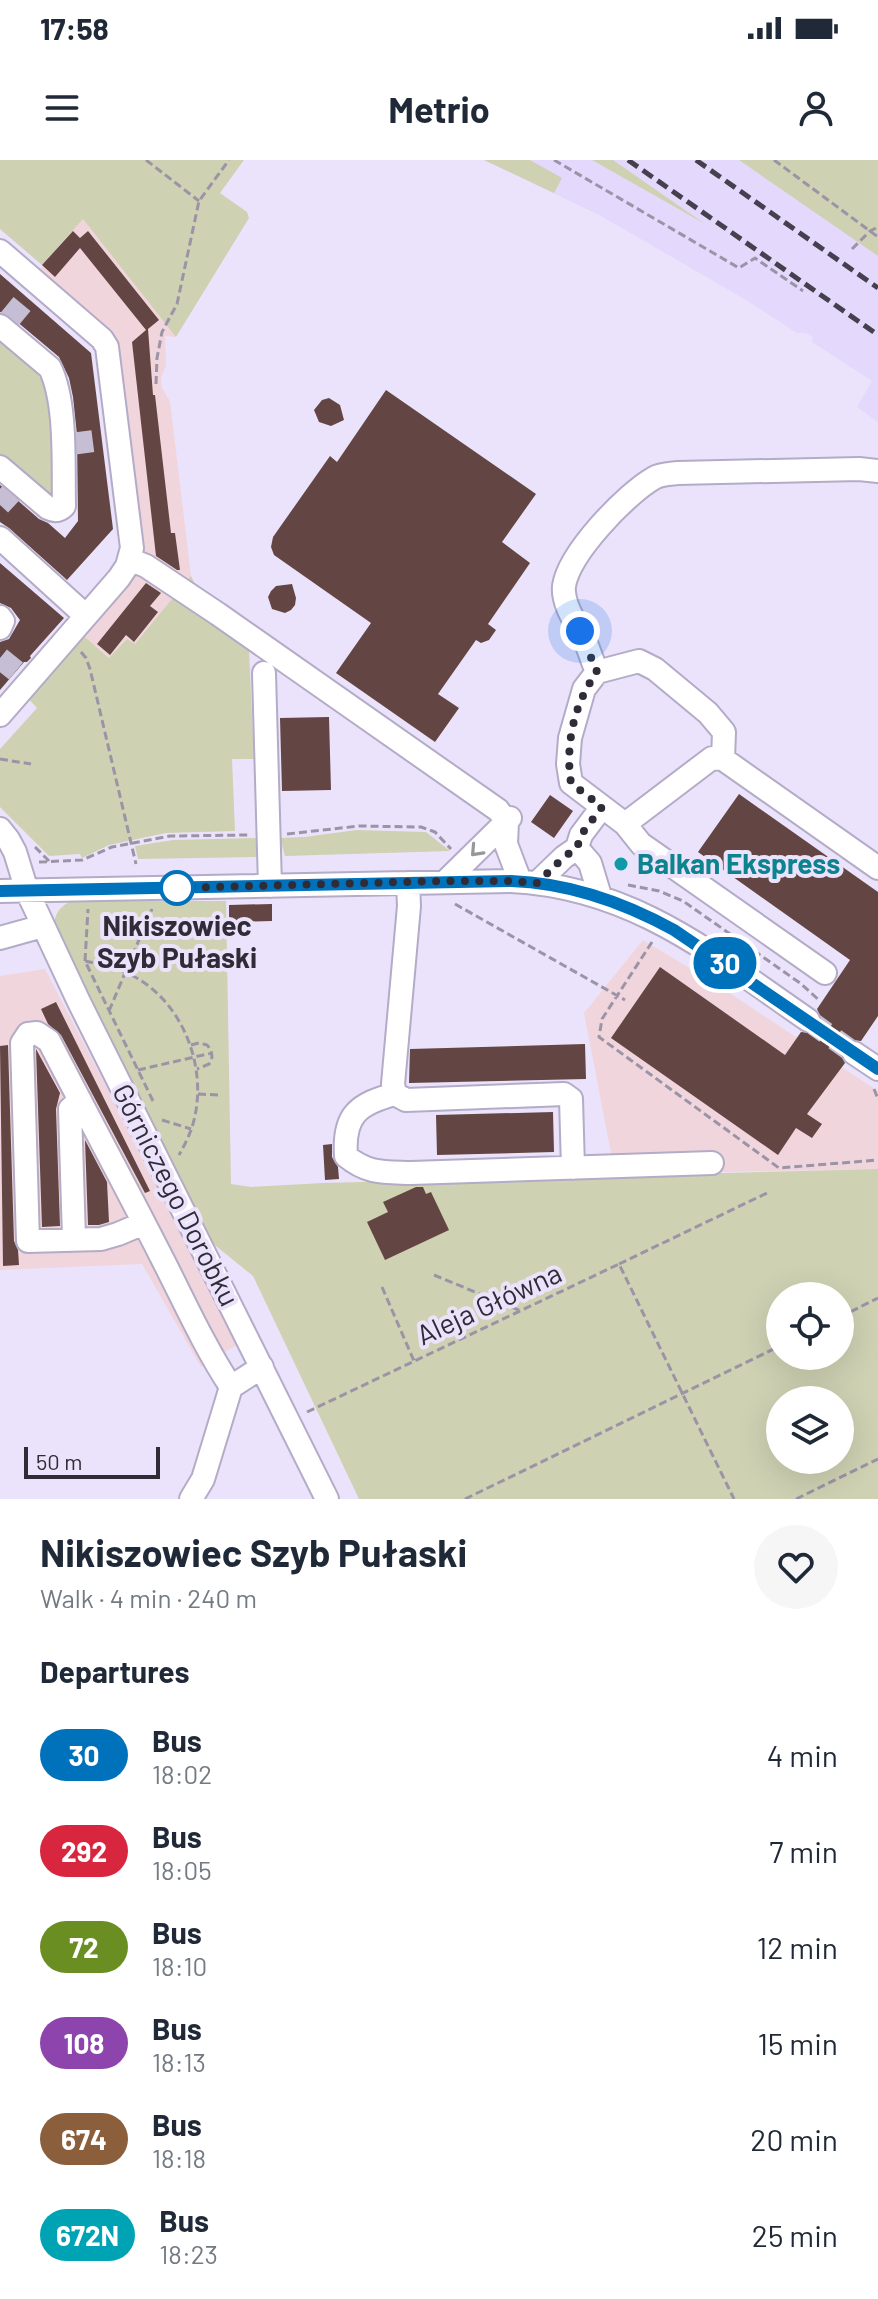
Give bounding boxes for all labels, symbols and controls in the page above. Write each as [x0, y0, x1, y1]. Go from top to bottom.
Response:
text: 17:58 [40, 10, 109, 46]
icon: menu [40, 86, 84, 130]
icon: person [794, 86, 838, 130]
text: Metrio [388, 87, 490, 130]
your location [560, 611, 600, 651]
one-way arrow [472, 842, 486, 857]
place label: Balkan Ekspress [637, 846, 840, 880]
marker: Balkan Ekspress [612, 855, 630, 873]
marker: Nikiszowiec Szyb Pułaski [160, 871, 194, 905]
place label: Nikiszowiec Szyb Pułaski [97, 908, 257, 974]
line badge: 30 [689, 937, 761, 989]
text: 30 [709, 946, 741, 980]
street label: Górniczego Dorobku [106, 1078, 248, 1311]
street label: Aleja Główna [411, 1255, 566, 1351]
map controls [766, 1282, 854, 1474]
button: locate [766, 1282, 854, 1370]
button: layers [766, 1386, 854, 1474]
scale bar [24, 1443, 160, 1479]
text: 50 m [36, 1448, 82, 1474]
button: heart [754, 1525, 838, 1609]
text: Nikiszowiec Szyb Pułaski [40, 1529, 467, 1575]
text: Walk · 4 min · 240 m [40, 1582, 257, 1613]
text: Departures [40, 1653, 190, 1689]
text: Bus [152, 1722, 202, 1758]
text: 4 min [767, 1737, 838, 1773]
text: 30 [68, 1738, 100, 1772]
text: 18:02 [152, 1758, 212, 1789]
text: Bus [152, 1818, 202, 1854]
text: 7 min [769, 1833, 838, 1869]
text: 292 [61, 1834, 107, 1868]
text: 18:05 [152, 1854, 212, 1885]
text: Bus [152, 1914, 202, 1950]
text: 12 min [757, 1929, 838, 1965]
text: 72 [69, 1930, 99, 1964]
text: 18:10 [152, 1950, 207, 1981]
text: Bus [152, 2010, 202, 2046]
text: 15 min [757, 2025, 838, 2061]
text: 108 [63, 2026, 105, 2060]
text: 18:13 [152, 2046, 206, 2077]
text: Bus [152, 2106, 202, 2142]
text: 20 min [750, 2121, 838, 2157]
text: 674 [61, 2122, 107, 2156]
text: 18:18 [152, 2142, 206, 2173]
text: Bus [159, 2202, 209, 2238]
text: 25 min [752, 2217, 838, 2253]
text: 672N [56, 2218, 119, 2252]
text: 18:23 [159, 2238, 218, 2269]

